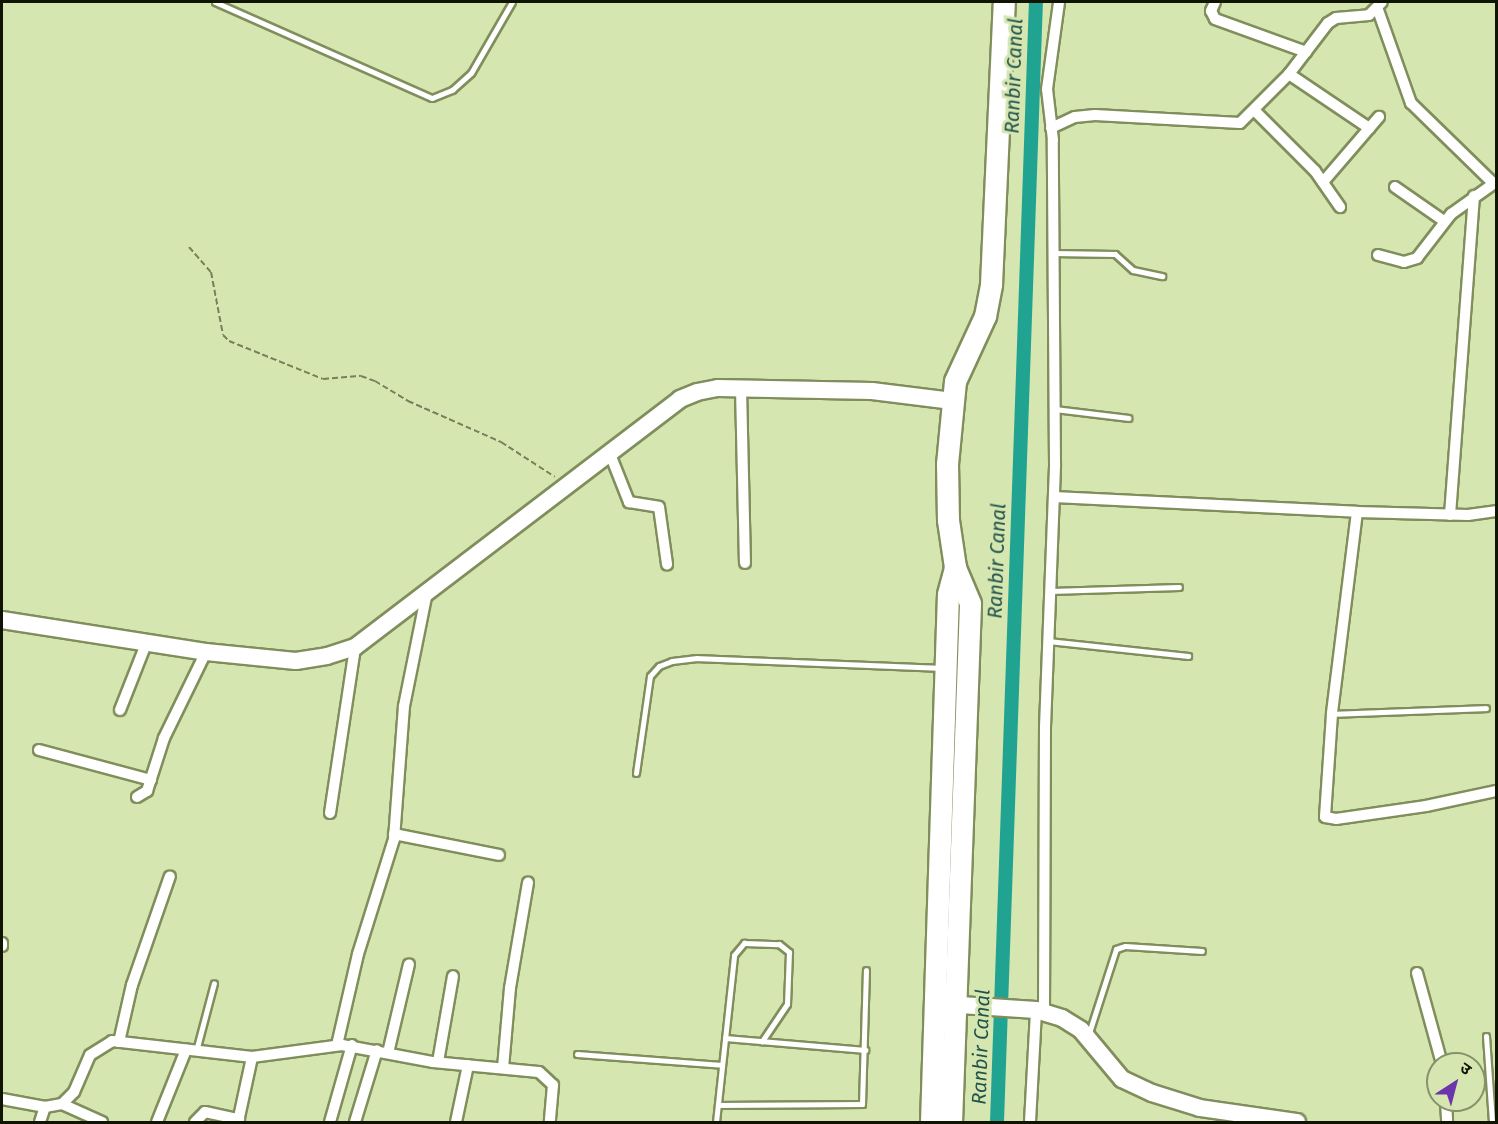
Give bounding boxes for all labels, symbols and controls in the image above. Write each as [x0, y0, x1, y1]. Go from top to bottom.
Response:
water label: Ranbir Canal [1000, 18, 1028, 134]
water label: Ranbir Canal [983, 503, 1011, 619]
water label: Ranbir Canal [967, 989, 995, 1105]
north arrow [1426, 1052, 1486, 1112]
text: उ [1456, 1058, 1475, 1079]

